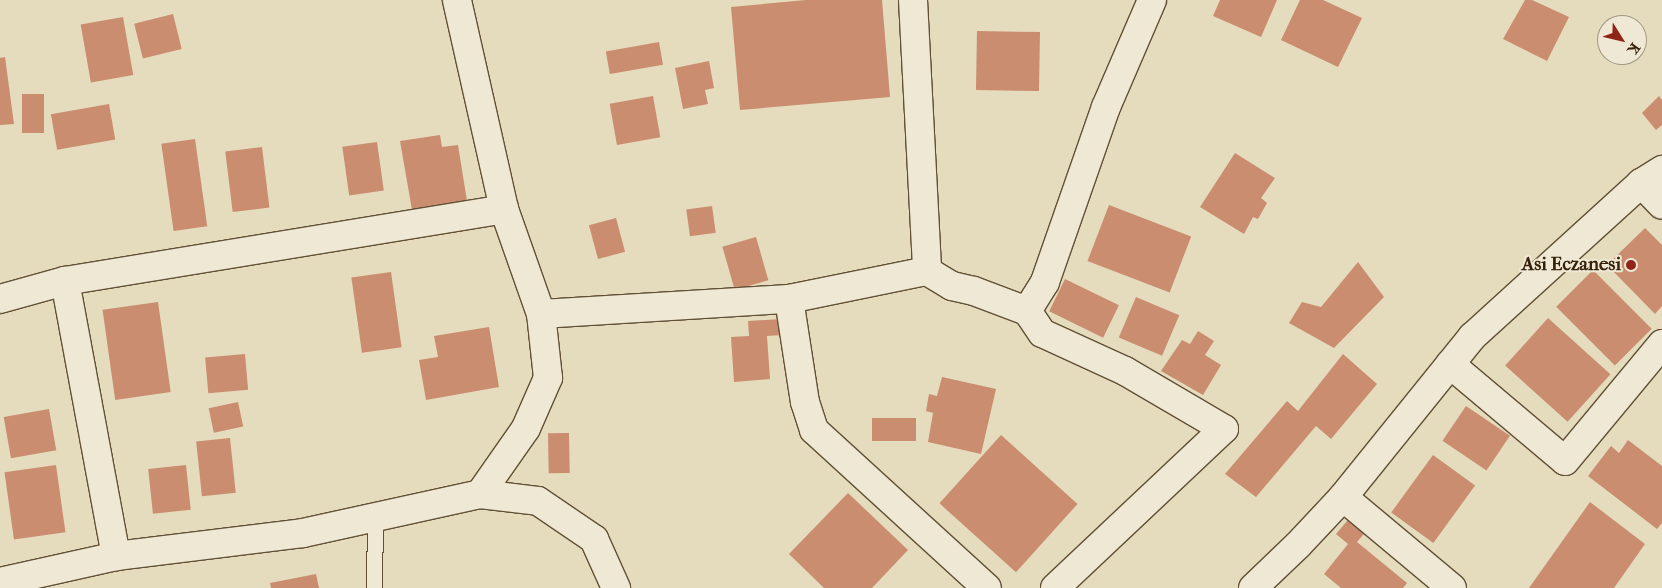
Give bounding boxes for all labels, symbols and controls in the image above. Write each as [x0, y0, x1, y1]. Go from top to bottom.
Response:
north arrow [1597, 15, 1647, 65]
text: K [1624, 39, 1644, 58]
place label: Asi Eczanesi [1522, 254, 1621, 276]
marker: Asi Eczanesi [1625, 259, 1637, 271]

